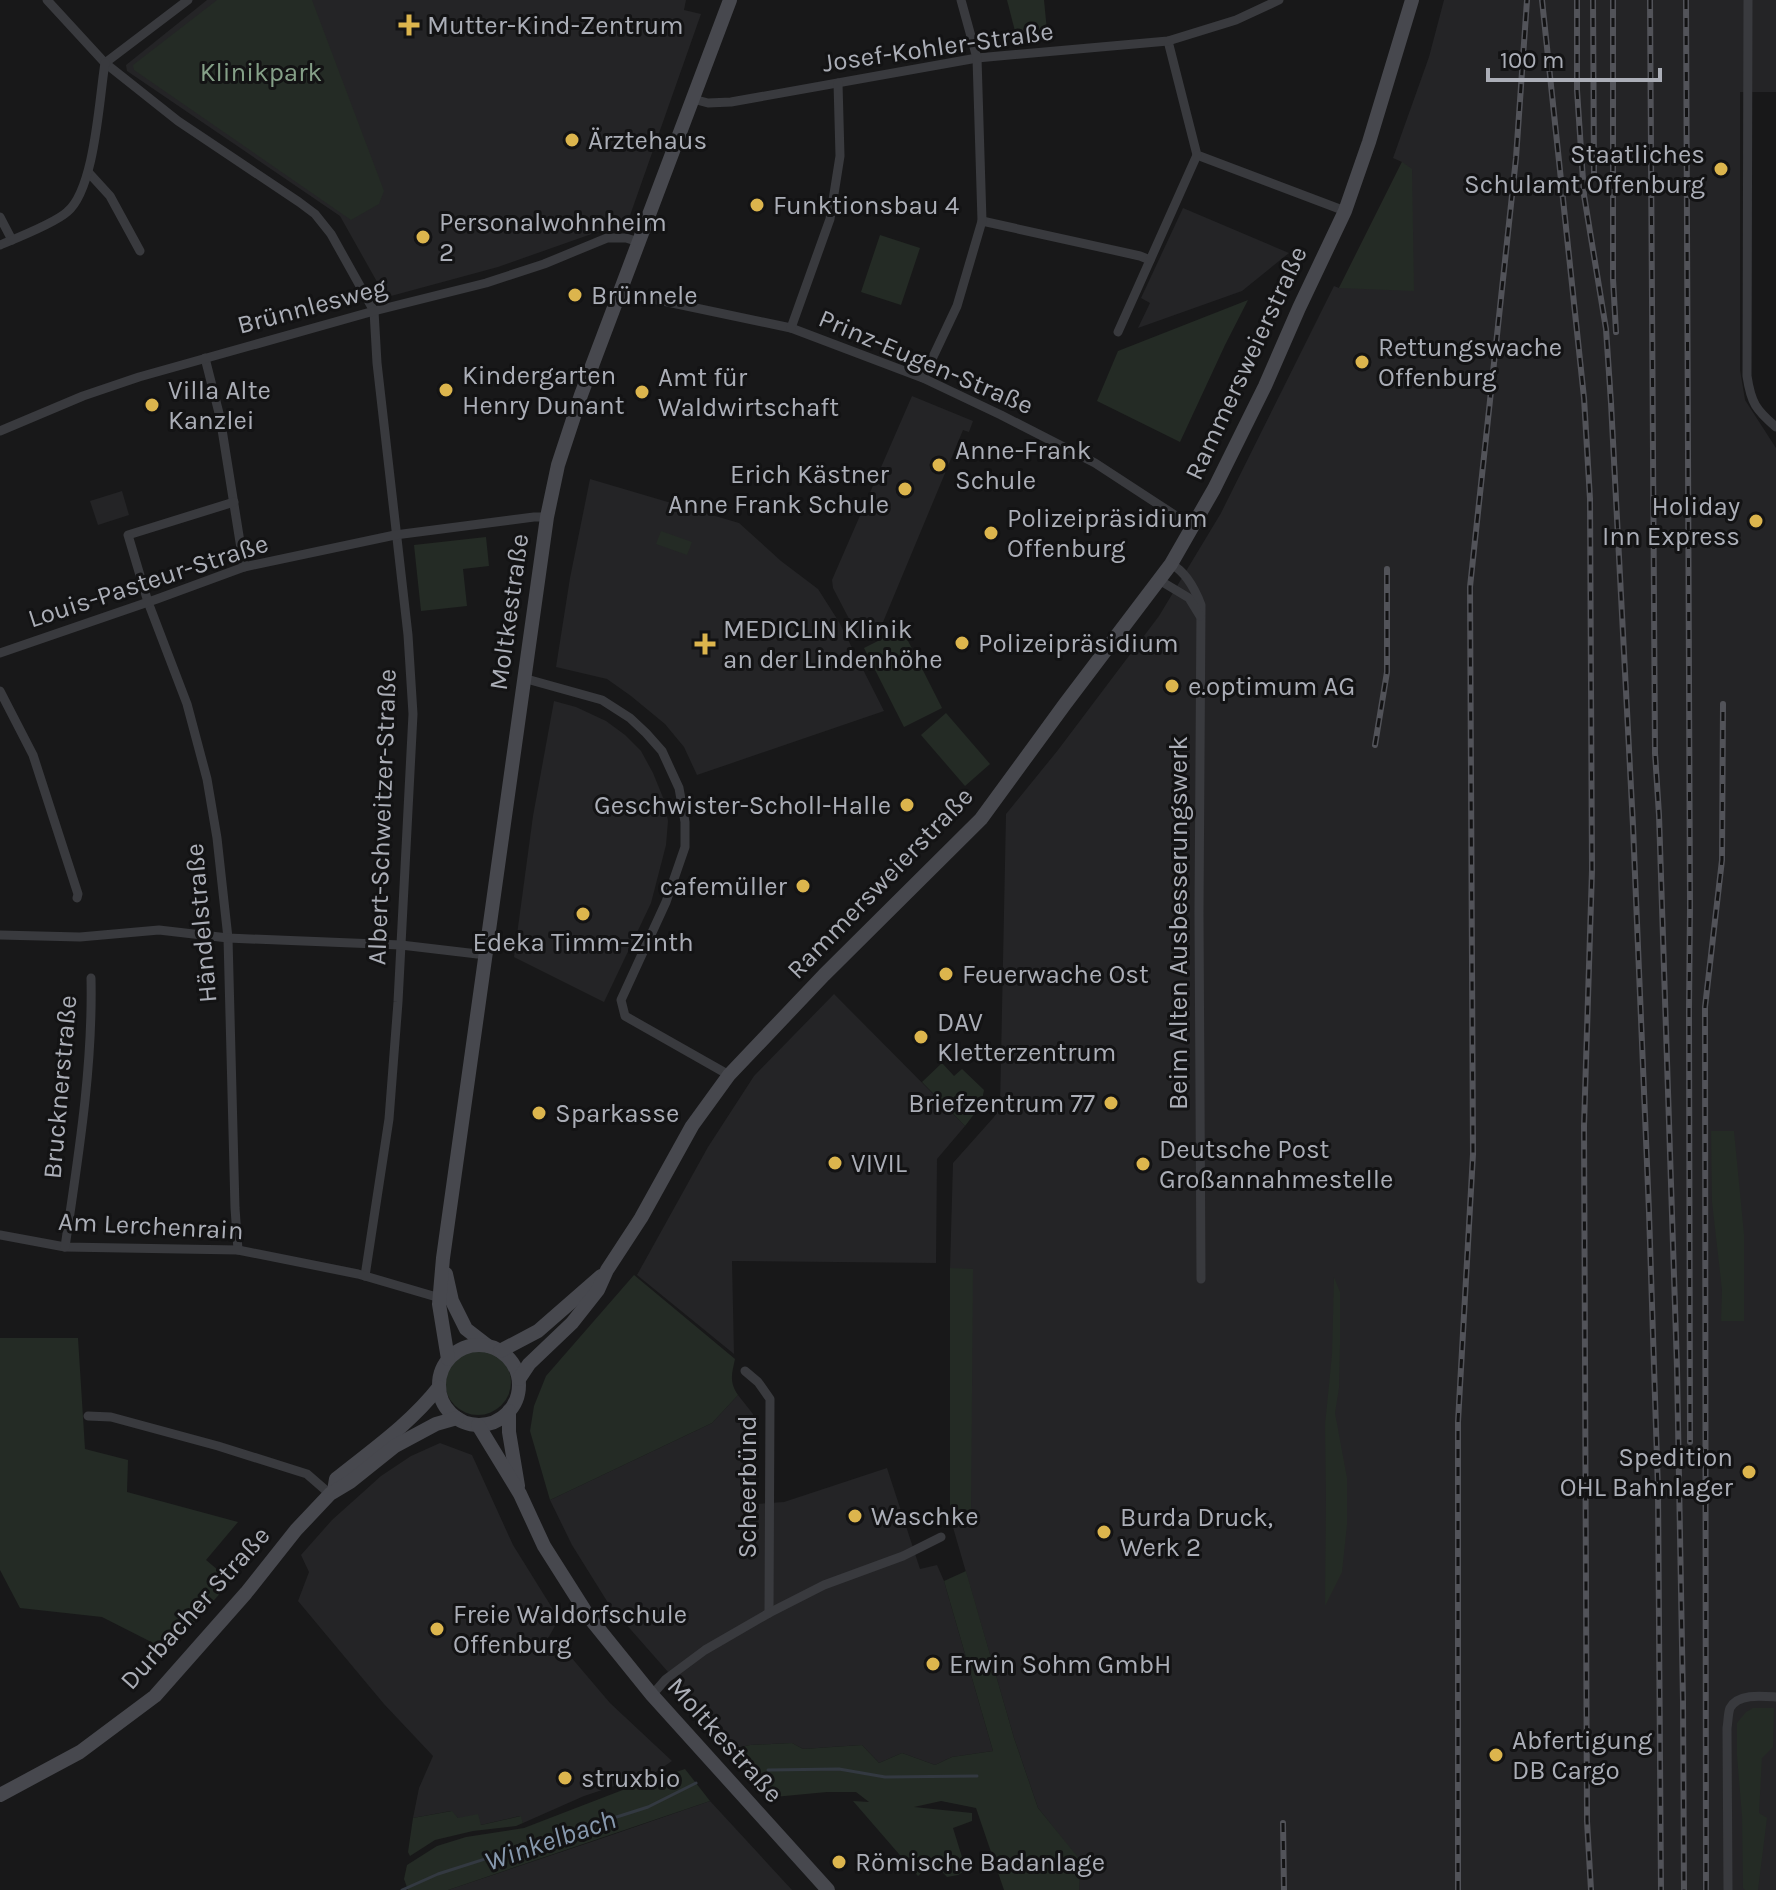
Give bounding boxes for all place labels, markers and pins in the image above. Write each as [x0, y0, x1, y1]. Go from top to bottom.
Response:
place label: Mutter-Kind-Zentrum [427, 10, 683, 41]
marker: Mutter-Kind-Zentrum [398, 14, 420, 36]
place label: Ärztehaus [588, 125, 707, 156]
marker: Ärztehaus [563, 131, 581, 149]
place label: Staatliches Schulamt Offenburg [1464, 139, 1705, 200]
marker: Staatliches Schulamt Offenburg [1712, 160, 1730, 178]
place label: Funktionsbau 4 [773, 190, 959, 221]
marker: Funktionsbau 4 [748, 196, 766, 214]
place label: Personalwohnheim 2 [439, 207, 667, 268]
marker: Personalwohnheim 2 [414, 228, 432, 246]
place label: Brünnele [591, 280, 698, 311]
marker: Brünnele [566, 286, 584, 304]
place label: Rettungswache Offenburg [1378, 332, 1562, 393]
marker: Rettungswache Offenburg [1353, 353, 1371, 371]
place label: Kindergarten Henry Dunant [462, 360, 625, 421]
place label: Amt für Waldwirtschaft [658, 362, 839, 423]
place label: Villa Alte Kanzlei [168, 375, 271, 436]
marker: Kindergarten Henry Dunant [437, 381, 455, 399]
marker: Amt für Waldwirtschaft [633, 383, 651, 401]
marker: Villa Alte Kanzlei [143, 396, 161, 414]
place label: Anne-Frank Schule [955, 435, 1091, 496]
marker: Anne-Frank Schule [930, 456, 948, 474]
place label: Erich Kästner Anne Frank Schule [668, 459, 890, 520]
marker: Erich Kästner Anne Frank Schule [896, 480, 914, 498]
place label: Holiday Inn Express [1602, 491, 1740, 552]
place label: Polizeipräsidium Offenburg [1007, 503, 1208, 564]
marker: Holiday Inn Express [1747, 512, 1765, 530]
marker: Polizeipräsidium Offenburg [982, 524, 1000, 542]
place label: MEDICLIN Klinik an der Lindenhöhe [723, 614, 943, 675]
place label: Polizeipräsidium [978, 628, 1179, 659]
marker: MEDICLIN Klinik an der Lindenhöhe [694, 633, 716, 655]
marker: Polizeipräsidium [953, 634, 971, 652]
place label: e.optimum AG [1188, 671, 1355, 702]
marker: e.optimum AG [1163, 677, 1181, 695]
place label: Geschwister-Scholl-Halle [594, 790, 891, 821]
marker: Geschwister-Scholl-Halle [898, 796, 916, 814]
place label: cafemüller [660, 871, 788, 902]
marker: cafemüller [794, 877, 812, 895]
marker: Edeka Timm-Zinth [574, 905, 592, 923]
place label: Edeka Timm-Zinth [472, 927, 694, 958]
place label: Feuerwache Ost [962, 959, 1149, 990]
marker: Feuerwache Ost [937, 965, 955, 983]
place label: DAV Kletterzentrum [937, 1007, 1116, 1068]
marker: DAV Kletterzentrum [912, 1028, 930, 1046]
place label: Briefzentrum 77 [908, 1088, 1095, 1119]
marker: Briefzentrum 77 [1102, 1094, 1120, 1112]
place label: Sparkasse [555, 1098, 679, 1129]
marker: Sparkasse [530, 1104, 548, 1122]
place label: Deutsche Post Großannahmestelle [1159, 1134, 1393, 1195]
place label: VIVIL [851, 1148, 907, 1179]
marker: VIVIL [826, 1154, 844, 1172]
marker: Deutsche Post Großannahmestelle [1134, 1155, 1152, 1173]
place label: Spedition OHL Bahnlager [1560, 1442, 1734, 1503]
marker: Spedition OHL Bahnlager [1740, 1463, 1758, 1481]
place label: Waschke [871, 1501, 979, 1532]
place label: Burda Druck, Werk 2 [1120, 1502, 1273, 1563]
marker: Waschke [846, 1507, 864, 1525]
marker: Burda Druck, Werk 2 [1095, 1523, 1113, 1541]
place label: Freie Waldorfschule Offenburg [453, 1599, 687, 1660]
marker: Freie Waldorfschule Offenburg [428, 1620, 446, 1638]
place label: Erwin Sohm GmbH [949, 1649, 1171, 1680]
marker: Erwin Sohm GmbH [924, 1655, 942, 1673]
place label: Abfertigung DB Cargo [1512, 1725, 1653, 1786]
marker: Abfertigung DB Cargo [1487, 1746, 1505, 1764]
place label: struxbio [581, 1763, 680, 1794]
marker: struxbio [556, 1769, 574, 1787]
place label: Römische Badanlage [855, 1847, 1105, 1878]
marker: Römische Badanlage [830, 1853, 848, 1871]

